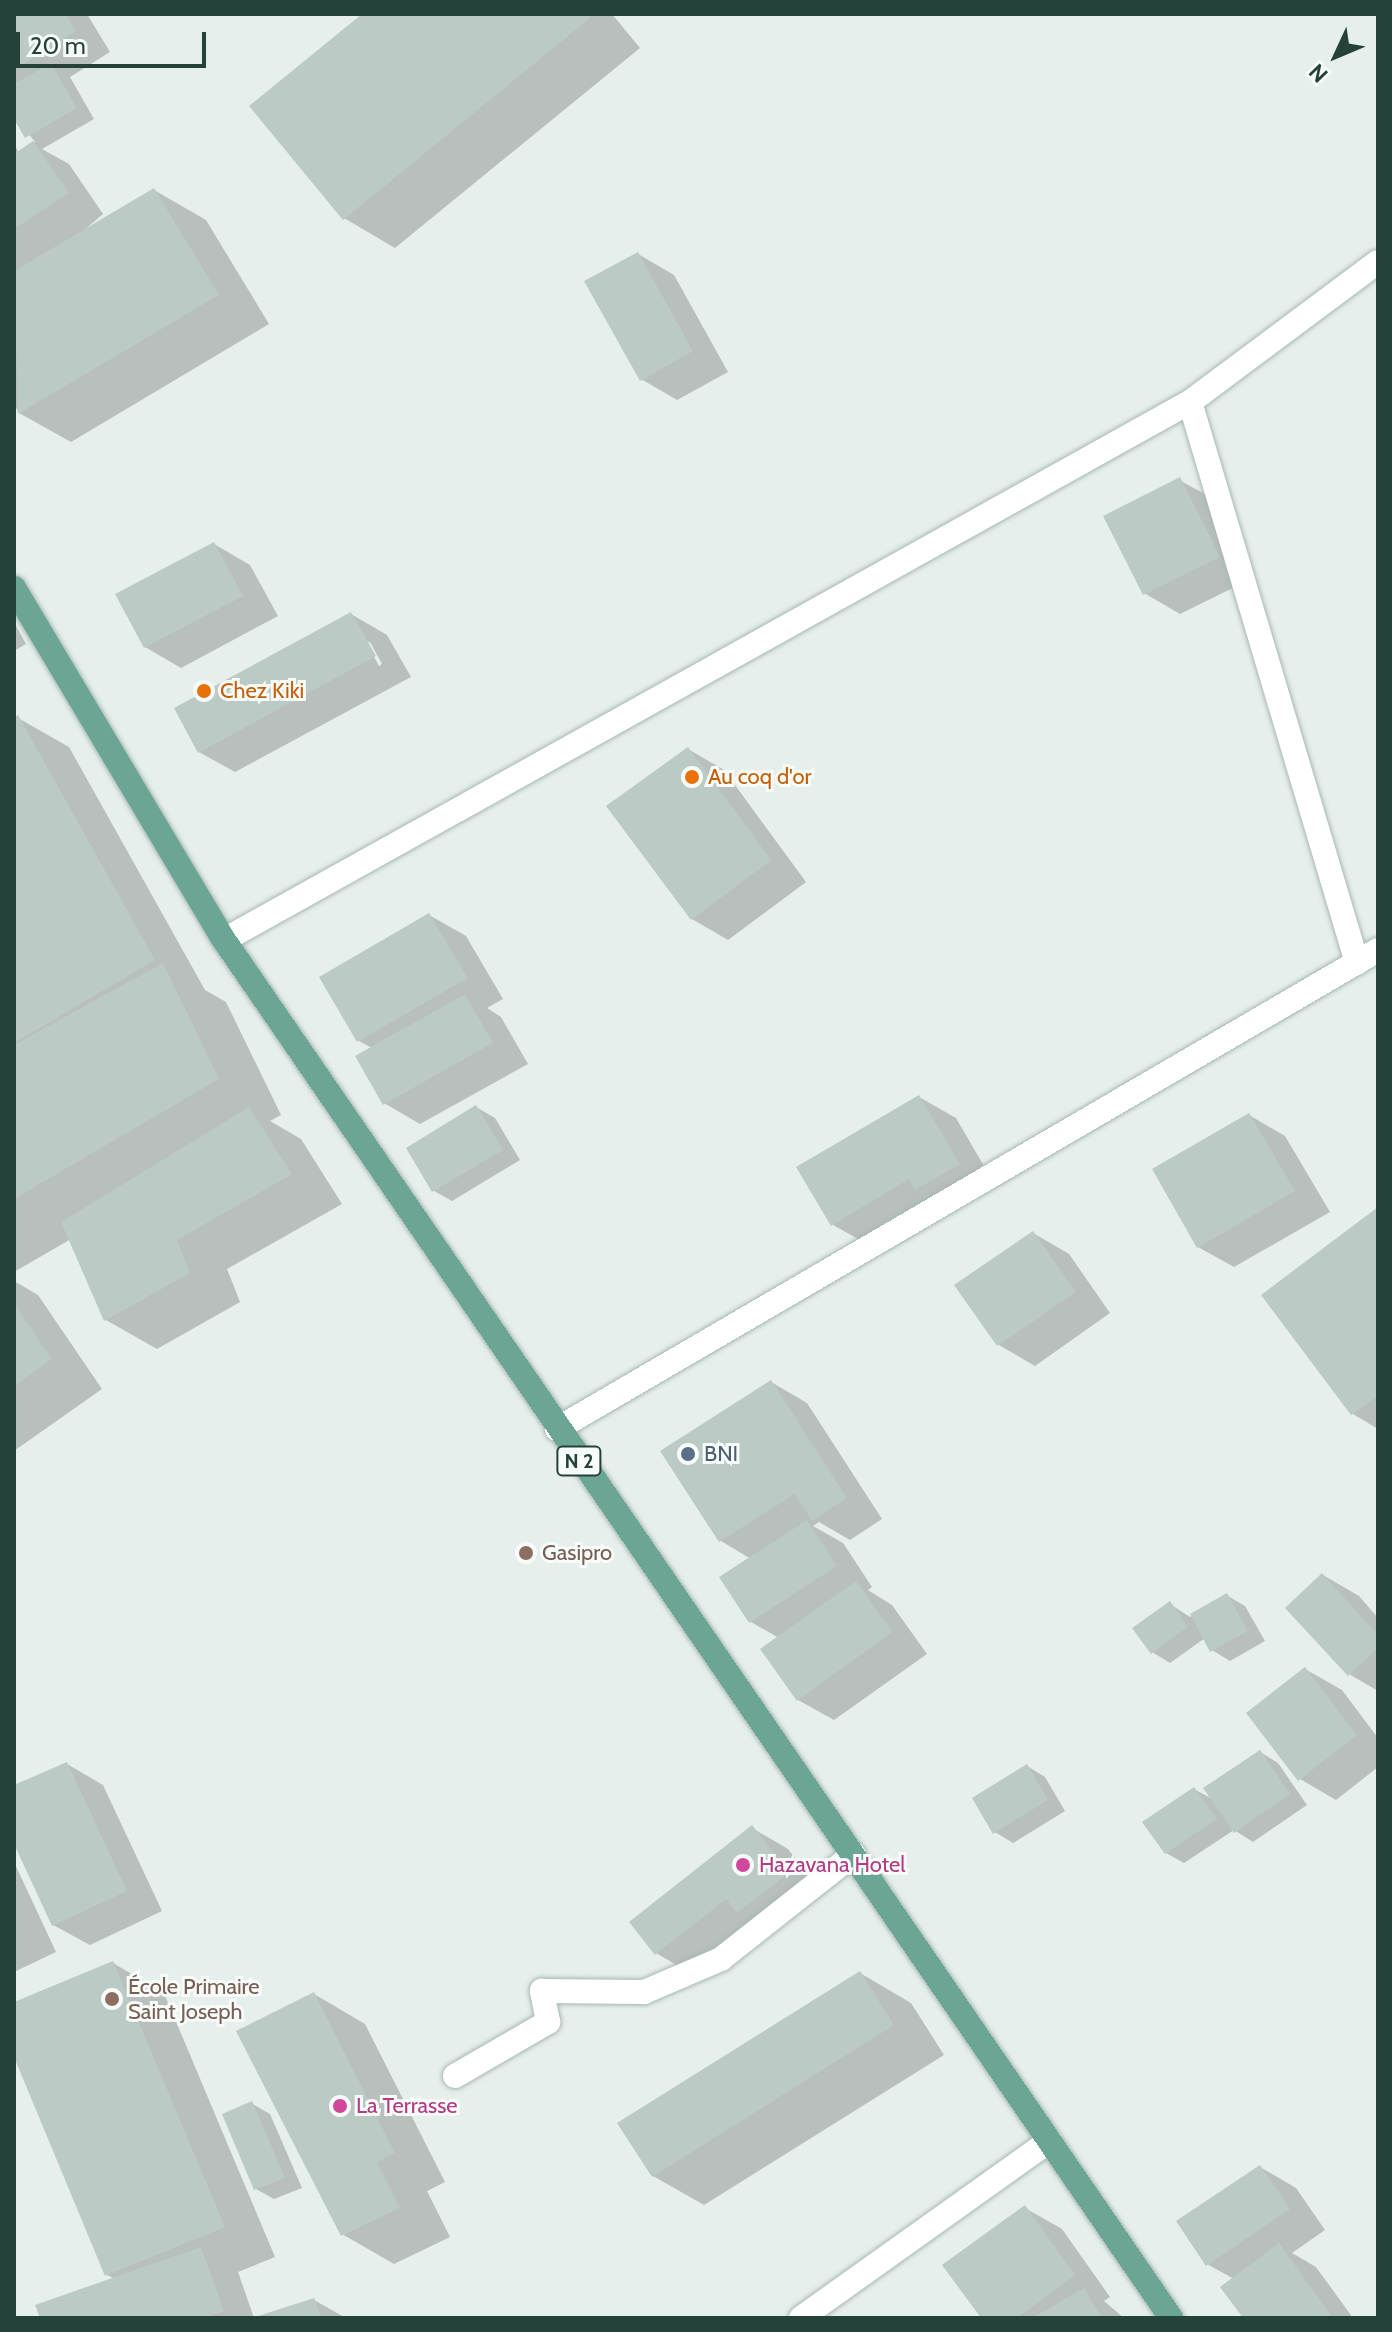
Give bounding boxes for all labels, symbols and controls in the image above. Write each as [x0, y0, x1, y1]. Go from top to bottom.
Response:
scale bar [20, 16, 210, 66]
north arrow [1296, 16, 1376, 96]
text: 20 m [30, 31, 86, 60]
text: N [1303, 58, 1333, 88]
place label: Chez Kiki [220, 678, 304, 704]
marker: Chez Kiki [195, 682, 213, 700]
place label: Au coq d'or [708, 764, 812, 790]
marker: Au coq d'or [683, 768, 701, 786]
place label: BNI [704, 1441, 738, 1467]
road number: N 2 [555, 1445, 603, 1477]
marker: BNI [679, 1445, 697, 1463]
place label: Gasipro [542, 1540, 612, 1566]
marker: Gasipro [517, 1544, 535, 1562]
place label: Hazavana Hotel [759, 1852, 905, 1878]
marker: Hazavana Hotel [734, 1856, 752, 1874]
place label: École Primaire Saint Joseph [128, 1973, 260, 2024]
marker: École Primaire Saint Joseph [103, 1990, 121, 2008]
place label: La Terrasse [356, 2093, 458, 2119]
marker: La Terrasse [331, 2097, 349, 2115]

